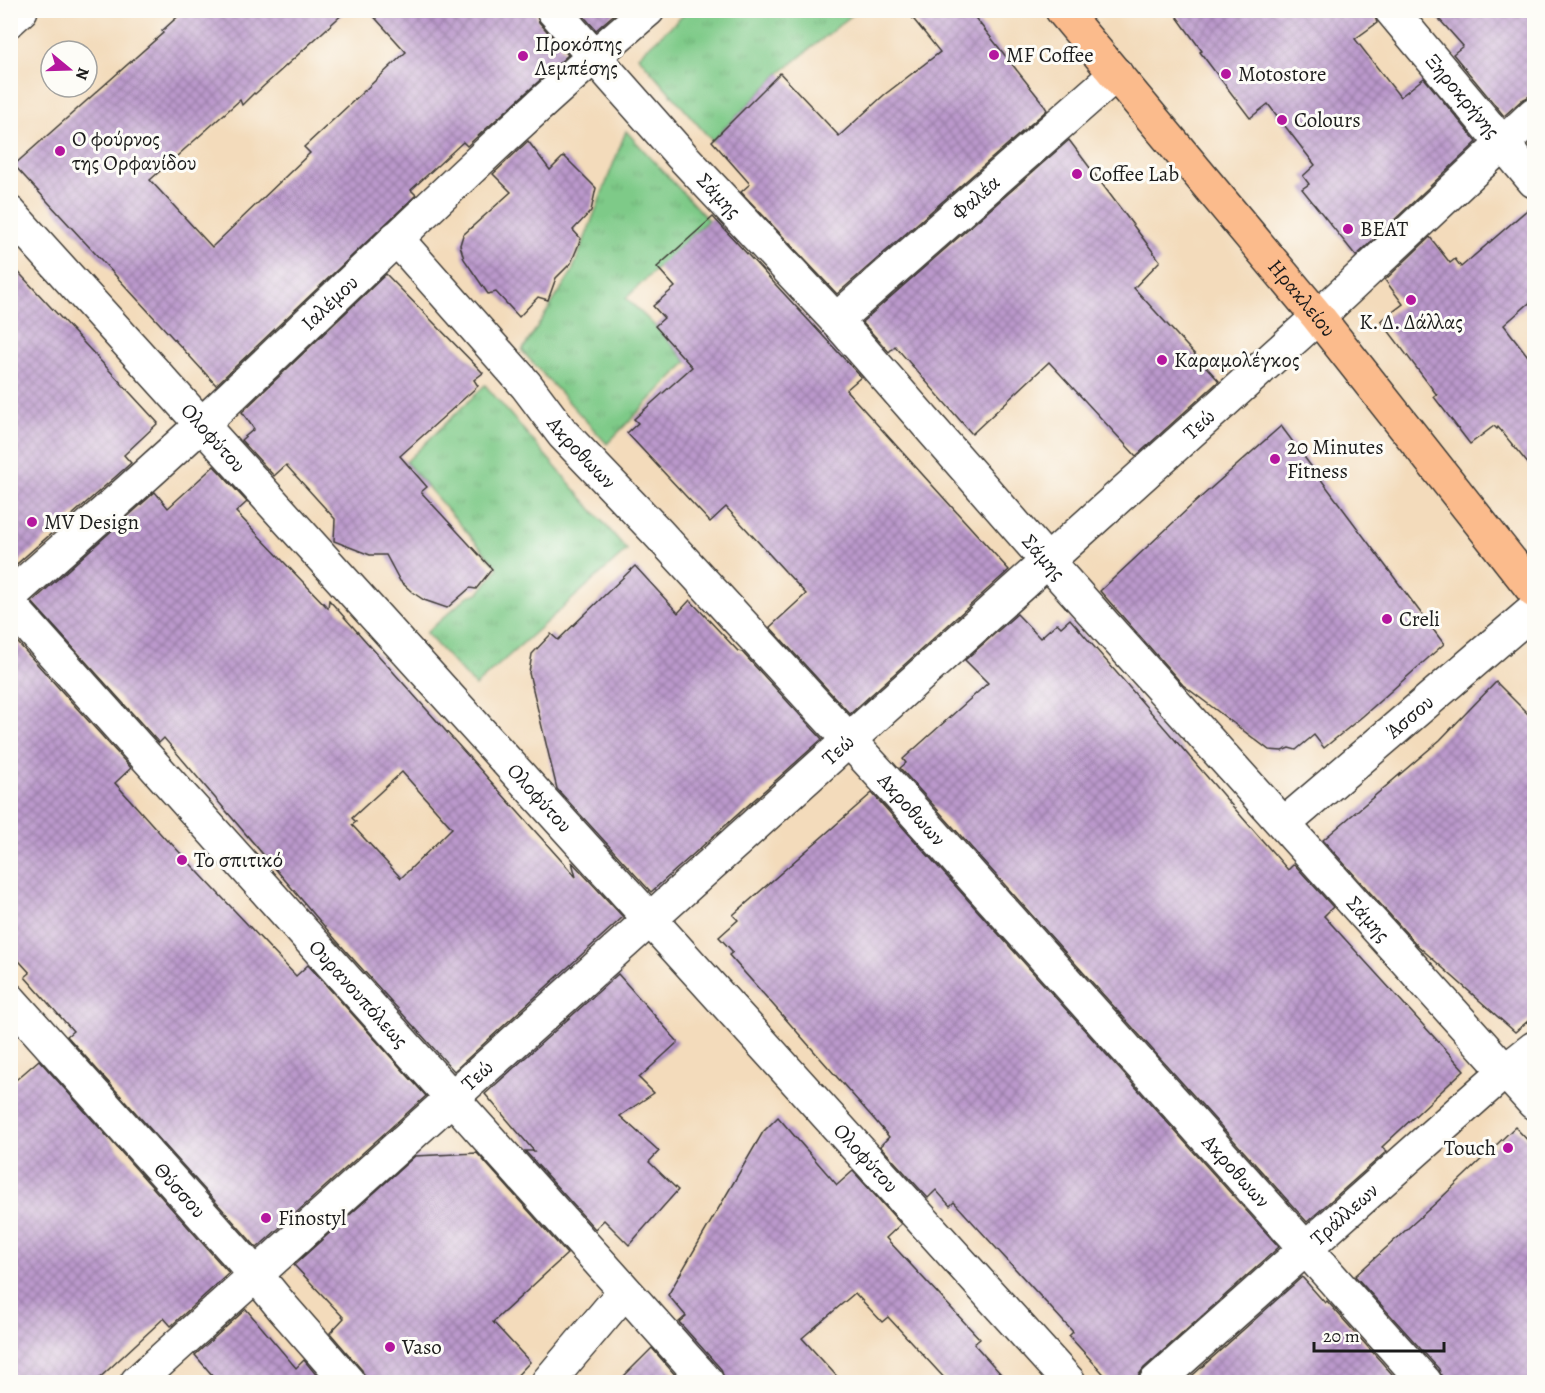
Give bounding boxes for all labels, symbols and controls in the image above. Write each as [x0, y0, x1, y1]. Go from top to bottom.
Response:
place label: Προκόπης Λεμπέσης [534, 30, 622, 82]
north arrow [39, 39, 99, 99]
place label: MF Coffee [1006, 41, 1094, 69]
street label: Ξηροκρήνης [1419, 47, 1507, 144]
marker: MF Coffee [987, 48, 1001, 62]
marker: Προκόπης Λεμπέσης [516, 49, 530, 63]
place label: Motostore [1238, 60, 1326, 88]
text: N [70, 64, 95, 83]
marker: Motostore [1219, 67, 1233, 81]
place label: Colours [1294, 106, 1361, 134]
marker: Colours [1275, 113, 1289, 127]
place label: Ο φούρνος της Ορφανίδου [72, 125, 197, 177]
marker: Ο φούρνος της Ορφανίδου [53, 144, 67, 158]
place label: Coffee Lab [1089, 160, 1179, 188]
street label: Σάμης [691, 167, 747, 224]
marker: Coffee Lab [1070, 167, 1084, 181]
street label: Φαλέα [945, 168, 1006, 226]
place label: ΒΕΑΤ [1360, 215, 1409, 243]
marker: ΒΕΑΤ [1341, 222, 1355, 236]
street label: Ηρακλείου [1262, 253, 1342, 343]
street label: Ιαλέμου [295, 269, 364, 336]
marker: Κ. Δ. Δάλλας [1404, 293, 1418, 307]
place label: Κ. Δ. Δάλλας [1359, 308, 1463, 336]
place label: Καραμολέγκος [1174, 346, 1300, 374]
marker: Καραμολέγκος [1155, 353, 1169, 367]
street label: Ολοφύτου [174, 397, 252, 478]
street label: Τεώ [1177, 403, 1221, 446]
street label: Ακροθωων [540, 410, 623, 495]
place label: 20 Μinutes Fitness [1287, 433, 1384, 485]
marker: 20 Μinutes Fitness [1268, 452, 1282, 466]
place label: MV Design [44, 508, 139, 536]
marker: MV Design [25, 515, 39, 529]
street label: Σάμης [1016, 528, 1072, 586]
place label: Creli [1399, 605, 1440, 633]
marker: Creli [1380, 612, 1394, 626]
street label: Άσσου [1379, 688, 1440, 745]
street label: Τεώ [816, 728, 860, 772]
street label: Ολοφύτου [501, 757, 579, 839]
street label: Ακροθωων [871, 766, 952, 852]
place label: Το σπιτικό [194, 846, 283, 874]
marker: Το σπιτικό [175, 853, 189, 867]
street label: Σάμης [1340, 890, 1397, 948]
street label: Ουρανουπόλεως [303, 933, 415, 1054]
street label: Τεώ [455, 1053, 499, 1097]
street label: Ολοφύτου [827, 1117, 905, 1199]
street label: Ακροθωων [1195, 1128, 1277, 1214]
place label: Touch [1444, 1134, 1496, 1162]
marker: Touch [1501, 1141, 1515, 1155]
street label: Θύσσου [147, 1156, 213, 1224]
street label: Τράλλεων [1304, 1176, 1384, 1252]
place label: Finostyl [278, 1204, 346, 1232]
marker: Finostyl [259, 1211, 273, 1225]
scale bar [1314, 1315, 1444, 1353]
text: 20 m [1323, 1324, 1360, 1348]
place label: Vaso [401, 1333, 442, 1361]
marker: Vaso [383, 1340, 397, 1354]

